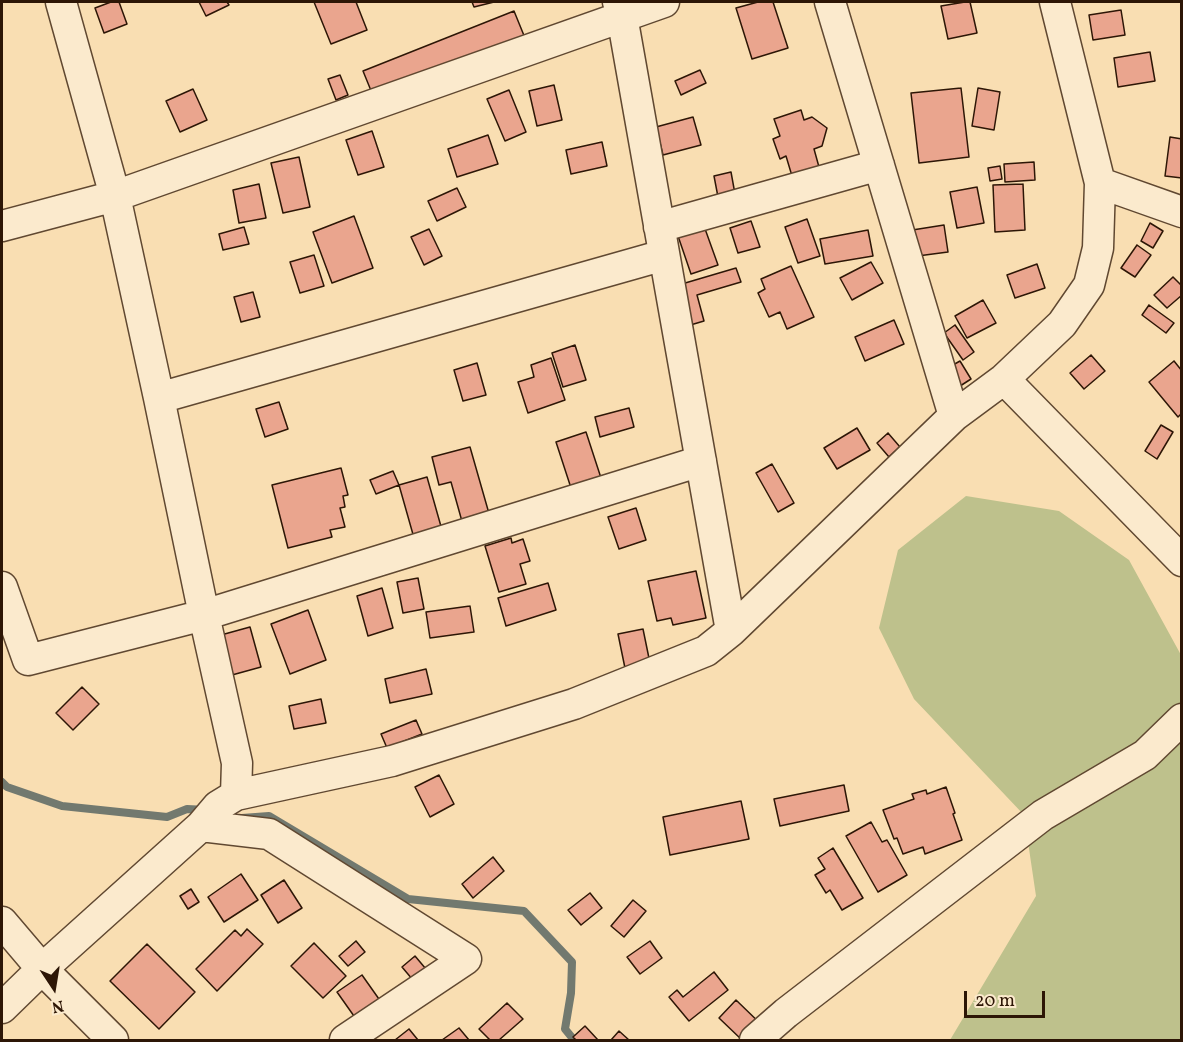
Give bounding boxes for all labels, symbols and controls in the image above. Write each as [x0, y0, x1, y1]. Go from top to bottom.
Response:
north arrow [24, 958, 84, 1018]
scale bar [967, 979, 1048, 1017]
text: 20 m [975, 989, 1015, 1014]
text: N [50, 994, 66, 1018]

